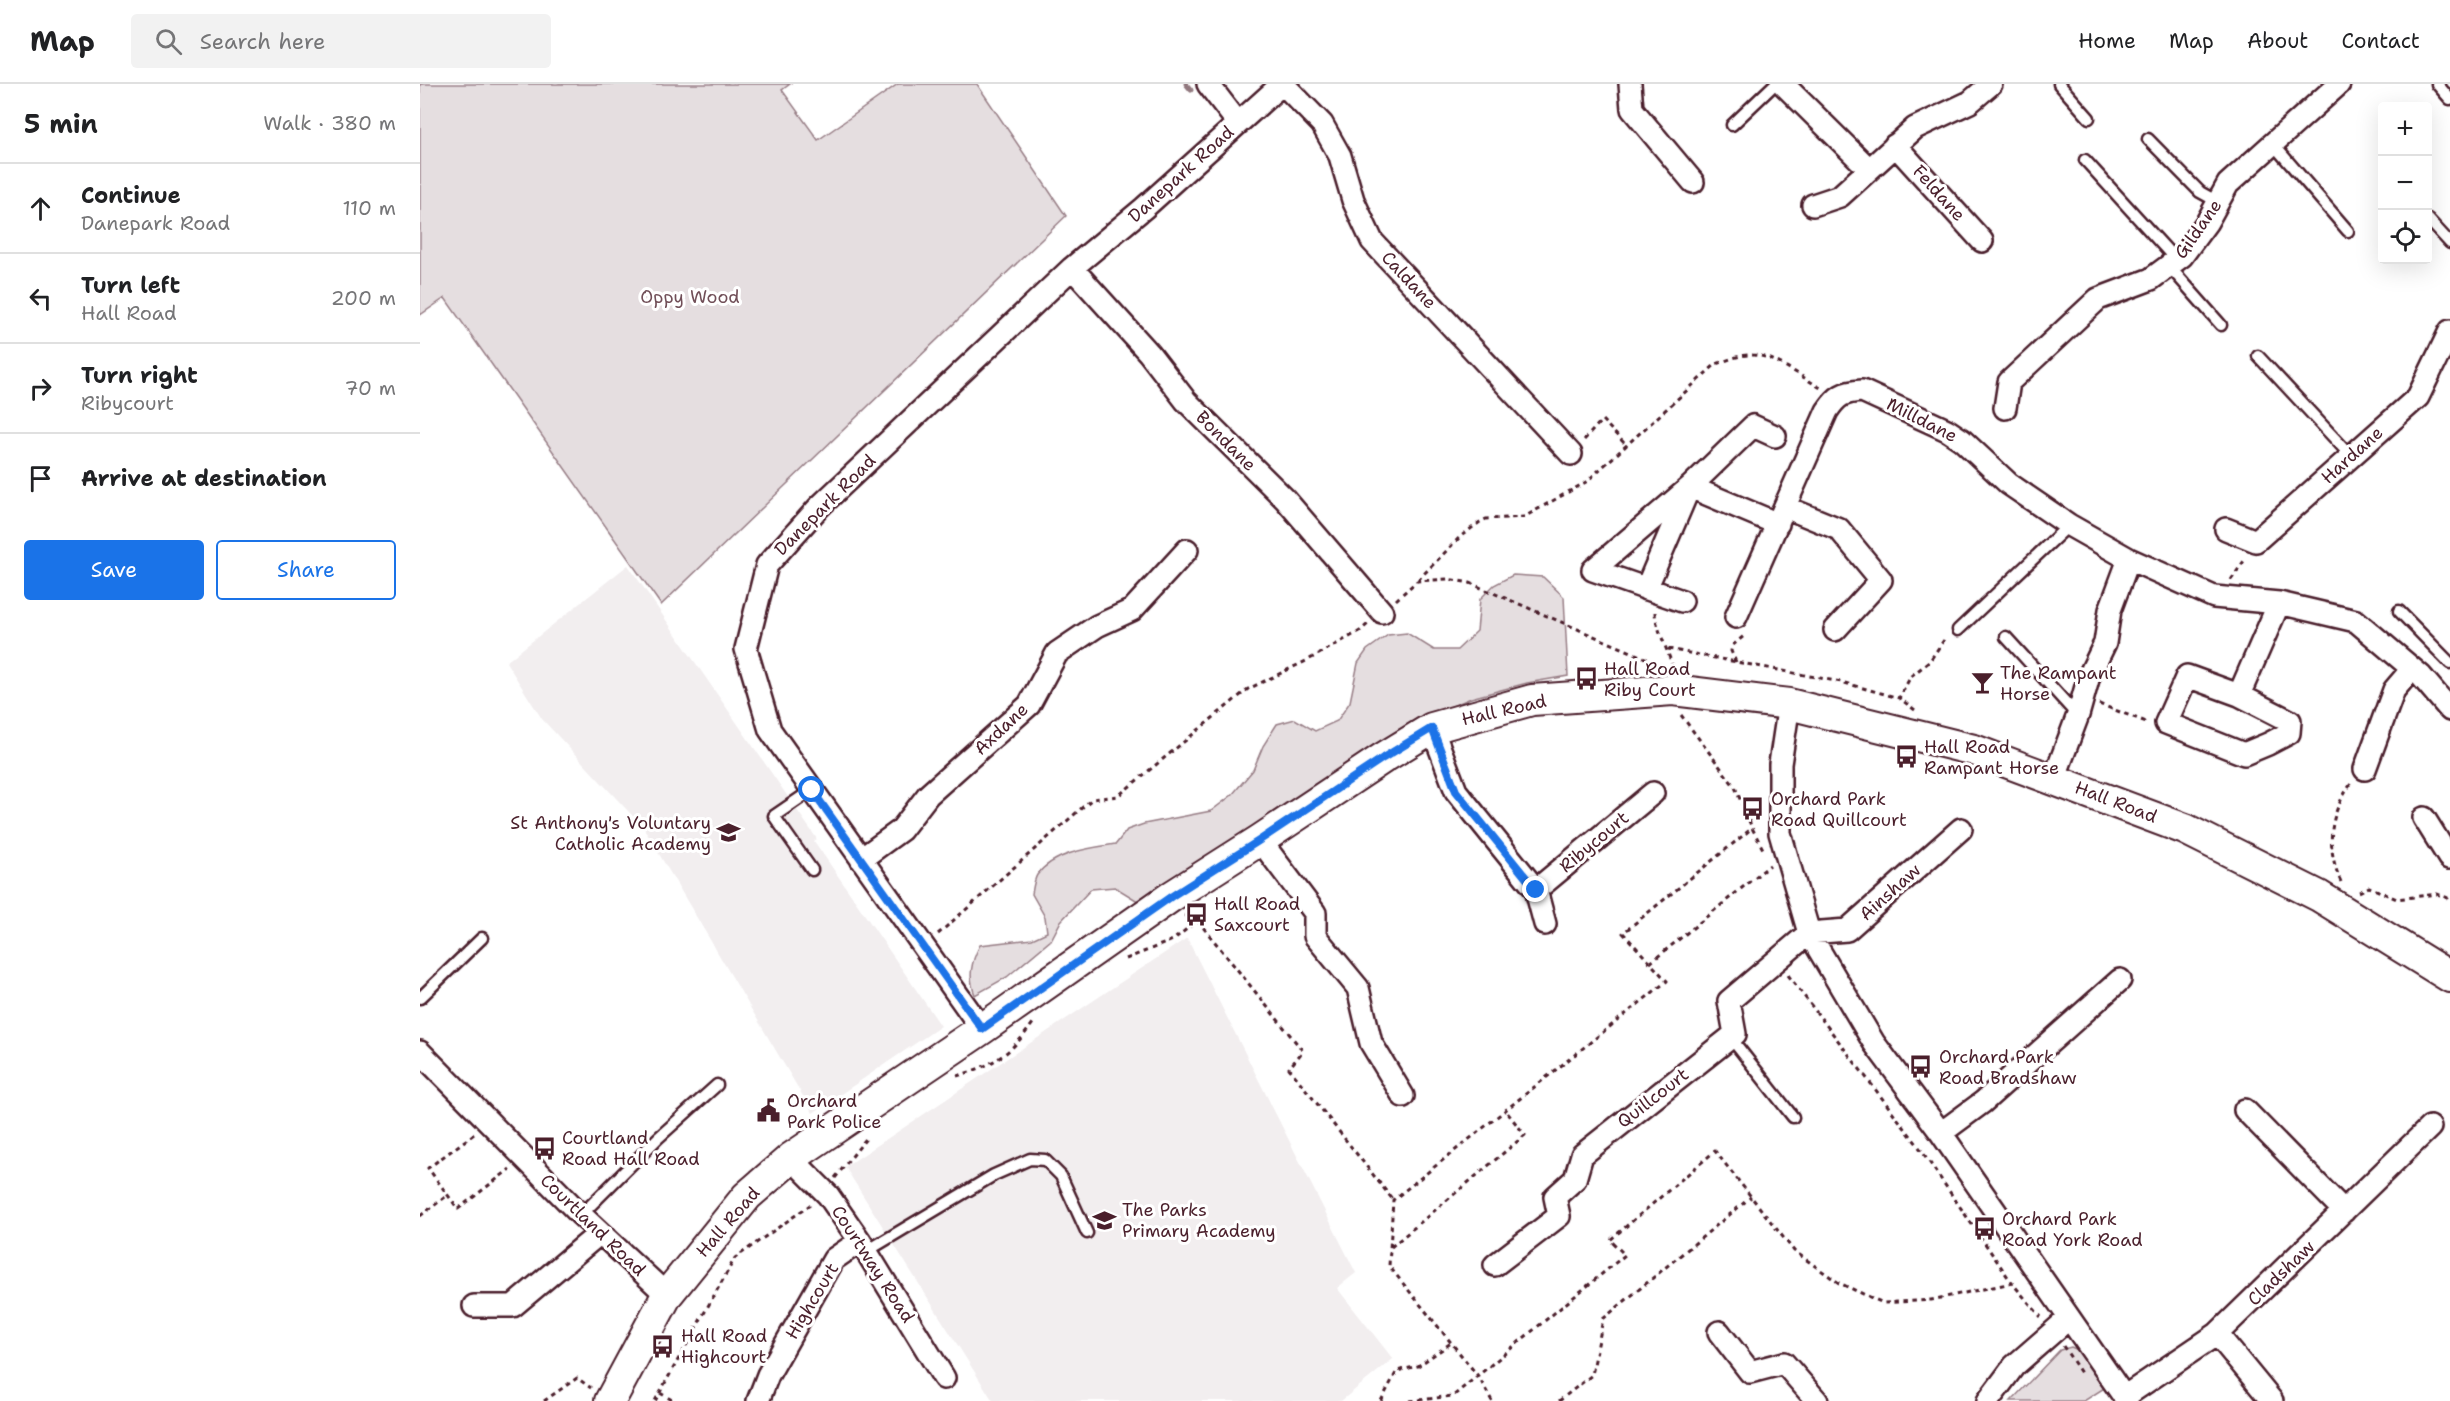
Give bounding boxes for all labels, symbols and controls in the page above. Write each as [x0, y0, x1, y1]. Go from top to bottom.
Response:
search box [131, 14, 551, 68]
text: Map [30, 22, 95, 60]
icon: search [152, 25, 185, 58]
text: Search here [200, 27, 325, 56]
text: Home [2078, 27, 2136, 55]
text: Map [2169, 27, 2214, 55]
text: About [2247, 27, 2308, 55]
text: Contact [2341, 27, 2420, 55]
map controls [2378, 102, 2432, 264]
button: + [2378, 102, 2432, 156]
text: 5 min [24, 106, 98, 141]
text: Walk · 380 m [263, 110, 396, 136]
street label: Danepark Road [1123, 120, 1239, 228]
button: − [2378, 156, 2432, 210]
street label: Feldane [1907, 160, 1971, 226]
text: Continue [81, 181, 181, 210]
icon: ahead [24, 192, 57, 225]
street label: Gildane [2169, 194, 2227, 264]
text: 110 m [342, 195, 396, 221]
text: Danepark Road [81, 210, 230, 236]
button: locate [2378, 210, 2432, 264]
street label: Caldane [1376, 246, 1442, 314]
text: Turn left [81, 271, 180, 300]
icon: left [24, 282, 57, 315]
text: 200 m [331, 285, 396, 311]
park label: Oppy Wood [640, 285, 740, 309]
text: Hall Road [81, 300, 177, 326]
text: Turn right [81, 361, 198, 390]
icon: right [24, 372, 57, 405]
text: 70 m [344, 375, 396, 401]
text: Ribycourt [81, 390, 174, 416]
street label: Milldane [1882, 392, 1962, 448]
street label: Bondane [1191, 406, 1261, 476]
street label: Hardane [2316, 421, 2388, 489]
street label: Danepark Road [769, 449, 881, 561]
icon: arrive [24, 462, 57, 495]
text: Arrive at destination [81, 464, 327, 493]
button: Save [24, 540, 204, 600]
button: Share [216, 540, 396, 600]
place label: Hall Road Riby Court [1604, 657, 1696, 702]
place label: The Rampant Horse [2000, 661, 2117, 706]
bus stop icon: Hall Road Riby Court [1573, 666, 1599, 692]
bar icon: The Rampant Horse [1969, 670, 1995, 696]
street label: Hall Road [1459, 689, 1549, 731]
street label: Axdane [969, 698, 1033, 760]
place label: Hall Road Rampant Horse [1924, 735, 2059, 780]
bus stop icon: Hall Road Rampant Horse [1893, 744, 1919, 770]
street label: Hall Road [2071, 775, 2161, 829]
route start [798, 776, 824, 802]
place label: Orchard Park Road Quillcourt [1771, 787, 1907, 832]
bus stop icon: Orchard Park Road Quillcourt [1740, 796, 1766, 822]
street label: Ribycourt [1554, 806, 1634, 878]
place label: St Anthony's Voluntary Catholic Academy [510, 811, 711, 856]
school or university icon: St Anthony's Voluntary Catholic Academy [716, 820, 742, 846]
street label: Ainshaw [1854, 858, 1926, 926]
route end [1522, 876, 1548, 902]
place label: Hall Road Saxcourt [1214, 892, 1300, 937]
bus stop icon: Hall Road Saxcourt [1183, 901, 1209, 927]
place label: Orchard Park Road Bradshaw [1939, 1045, 2077, 1090]
bus stop icon: Orchard Park Road Bradshaw [1908, 1054, 1934, 1080]
street label: Quillcourt [1612, 1062, 1694, 1134]
place label: Orchard Park Police [787, 1089, 882, 1134]
public building icon: Orchard Park Police [756, 1098, 782, 1124]
place label: Courtland Road Hall Road [562, 1126, 700, 1171]
bus stop icon: Courtland Road Hall Road [531, 1135, 557, 1161]
street label: Courtland Road [535, 1169, 651, 1281]
street label: Hall Road [691, 1182, 765, 1262]
place label: The Parks Primary Academy [1122, 1198, 1276, 1243]
street label: Courtway Road [826, 1201, 920, 1327]
school or university icon: The Parks Primary Academy [1091, 1207, 1117, 1233]
place label: Orchard Park Road York Road [2002, 1207, 2143, 1252]
bus stop icon: Orchard Park Road York Road [1971, 1216, 1997, 1242]
street label: Cladshaw [2242, 1235, 2320, 1311]
street label: Highcourt [780, 1258, 844, 1344]
place label: Hall Road Highcourt [681, 1324, 767, 1369]
bus stop icon: Hall Road Highcourt [650, 1333, 676, 1359]

